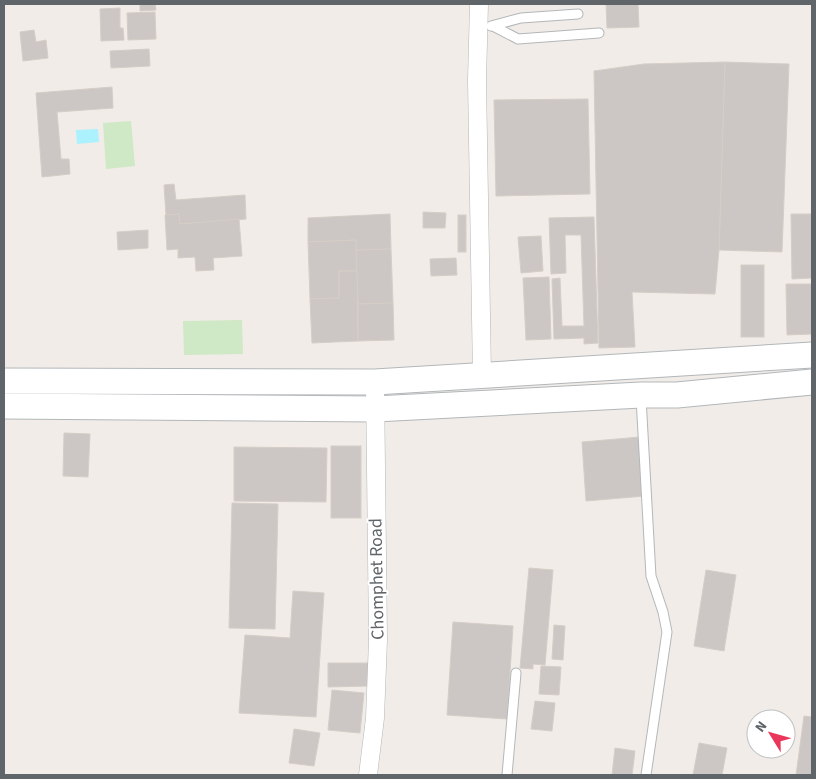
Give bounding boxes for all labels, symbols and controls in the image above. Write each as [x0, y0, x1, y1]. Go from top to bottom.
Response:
street label: Chomphet Road [363, 518, 391, 640]
north arrow [746, 709, 796, 759]
text: N [751, 717, 772, 737]

